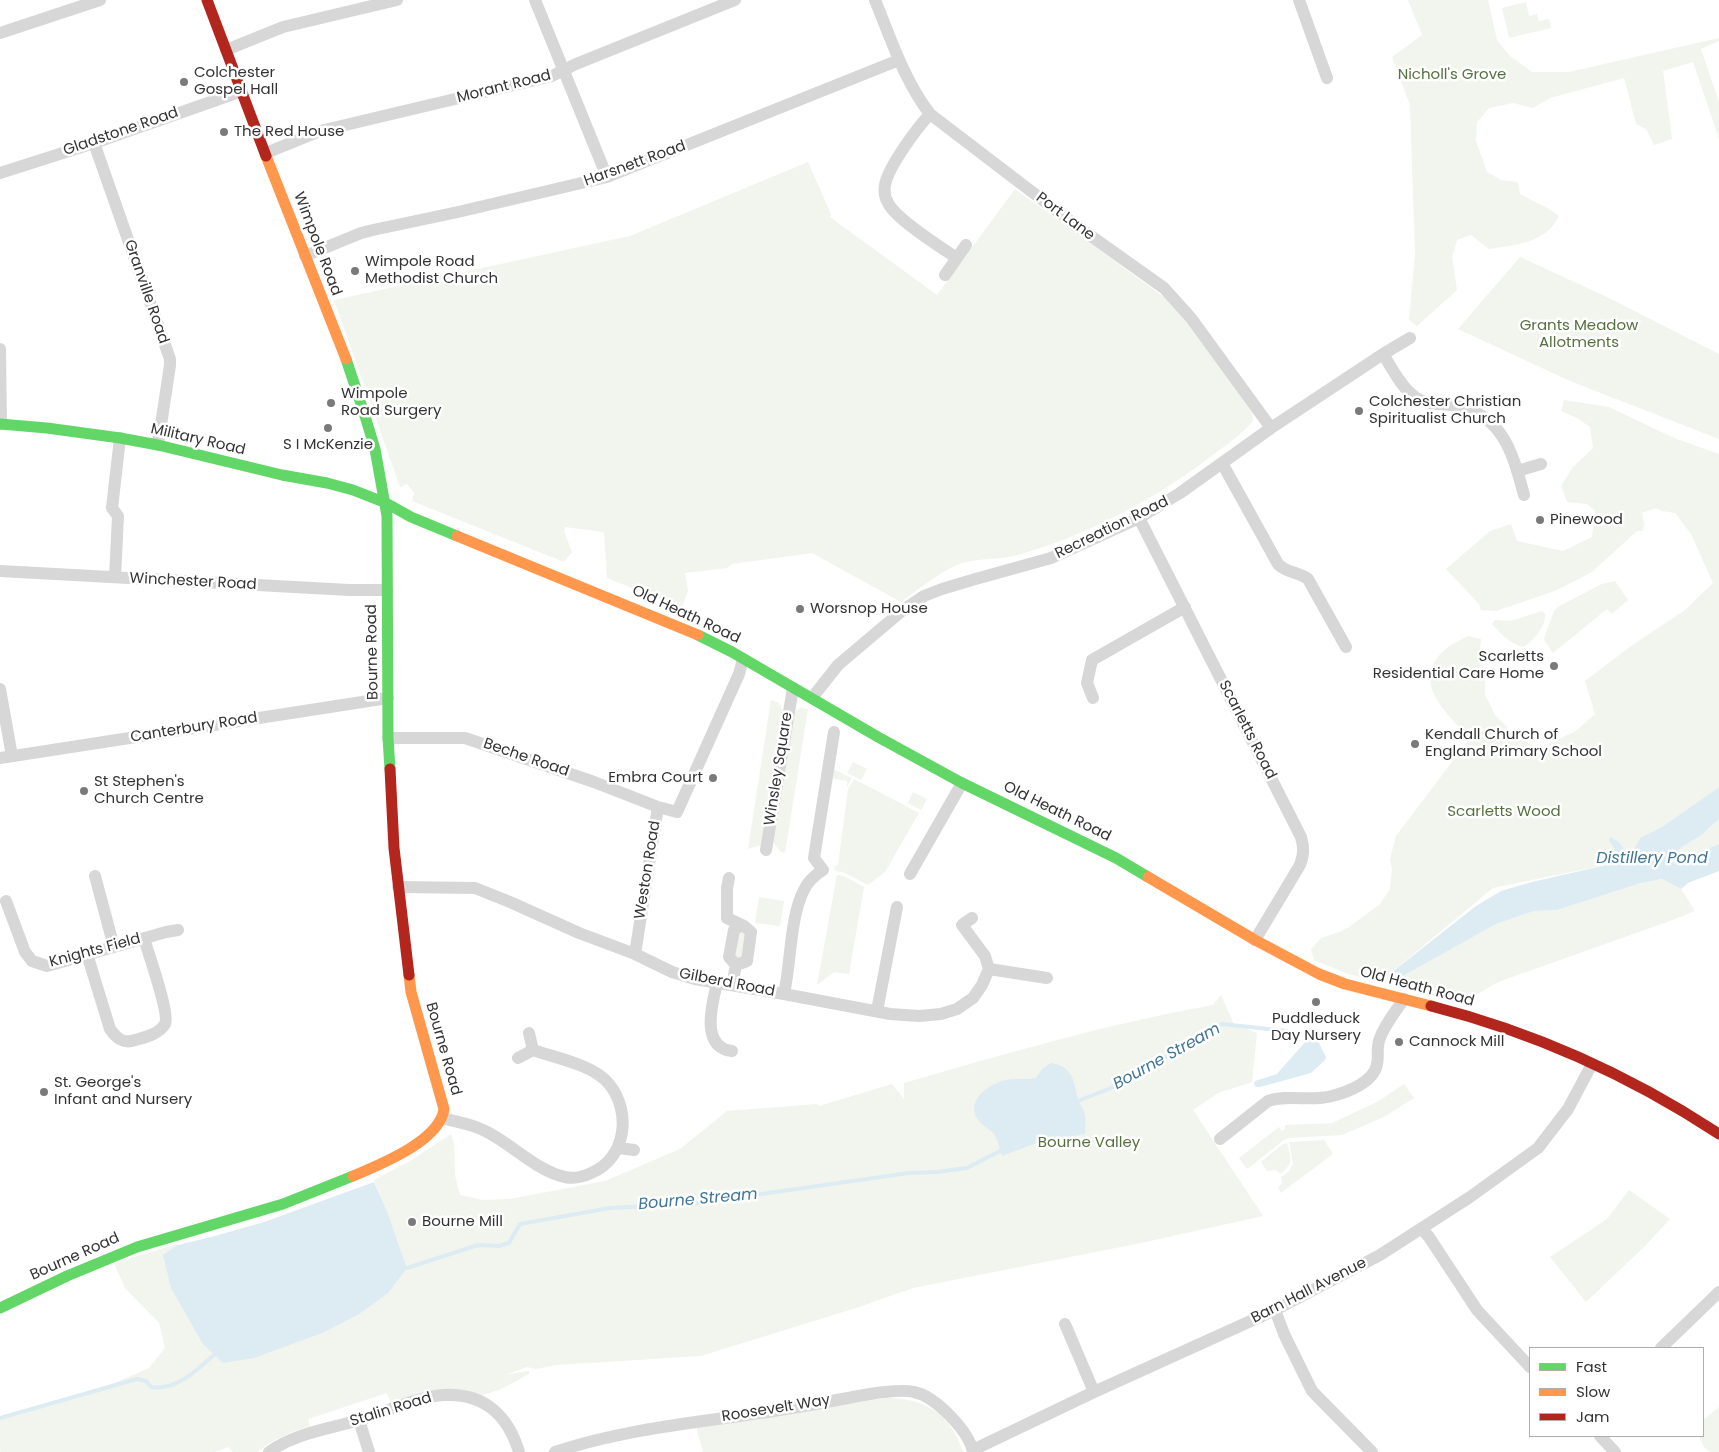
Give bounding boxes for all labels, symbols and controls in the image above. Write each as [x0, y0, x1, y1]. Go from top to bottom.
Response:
place label: Colchester Gospel Hall [194, 64, 278, 99]
park label: Nicholl's Grove [1398, 66, 1506, 84]
street label: Morant Road [455, 67, 553, 107]
marker: Colchester Gospel Hall [178, 76, 190, 88]
street label: Gladstone Road [61, 104, 181, 160]
place label: The Red House [234, 123, 344, 141]
marker: The Red House [218, 126, 230, 138]
street label: Harsnett Road [582, 137, 688, 191]
street label: Port Lane [1032, 189, 1098, 245]
street label: Wimpole Road [289, 190, 345, 298]
street label: Granville Road [120, 238, 172, 346]
place label: Wimpole Road Methodist Church [365, 253, 498, 288]
marker: Wimpole Road Methodist Church [349, 265, 361, 277]
park label: Grants Meadow Allotments [1520, 317, 1638, 352]
place label: Wimpole Road Surgery [341, 385, 441, 420]
place label: Colchester Christian Spiritualist Church [1369, 393, 1521, 428]
marker: Wimpole Road Surgery [325, 397, 337, 409]
marker: Colchester Christian Spiritualist Church [1353, 405, 1365, 417]
street label: Military Road [149, 420, 247, 460]
marker: S I McKenzie [322, 422, 334, 434]
place label: S I McKenzie [283, 436, 373, 454]
street label: Recreation Road [1052, 493, 1172, 563]
place label: Pinewood [1550, 511, 1623, 529]
marker: Pinewood [1534, 514, 1546, 526]
street label: Winchester Road [129, 570, 257, 594]
street label: Old Heath Road [629, 582, 743, 648]
place label: Worsnop House [810, 600, 928, 618]
marker: Worsnop House [794, 603, 806, 615]
street label: Bourne Road [363, 604, 383, 700]
place label: Scarletts Residential Care Home [1373, 648, 1544, 683]
marker: Scarletts Residential Care Home [1548, 660, 1560, 672]
street label: Scarletts Road [1214, 678, 1280, 782]
street label: Canterbury Road [129, 709, 259, 747]
street label: Winsley Square [761, 711, 797, 827]
place label: Kendall Church of England Primary School [1425, 726, 1602, 761]
street label: Beche Road [481, 735, 571, 781]
marker: Kendall Church of England Primary School [1409, 738, 1421, 750]
place label: Embra Court [608, 769, 703, 787]
marker: Embra Court [707, 772, 719, 784]
place label: St Stephen's Church Centre [94, 773, 204, 808]
street label: Old Heath Road [1000, 778, 1114, 846]
marker: St Stephen's Church Centre [78, 785, 90, 797]
park label: Scarletts Wood [1447, 803, 1561, 821]
street label: Weston Road [631, 819, 665, 921]
water label: Distillery Pond [1596, 849, 1708, 869]
street label: Knights Field [47, 930, 143, 972]
street label: Old Heath Road [1358, 963, 1476, 1011]
street label: Gilberd Road [678, 965, 776, 1001]
marker: Puddleduck Day Nursery [1310, 996, 1322, 1008]
street label: Bourne Road [421, 1000, 465, 1098]
place label: Puddleduck Day Nursery [1271, 1010, 1361, 1045]
water label: Bourne Stream [1110, 1020, 1224, 1094]
place label: Cannock Mill [1409, 1033, 1504, 1051]
marker: Cannock Mill [1393, 1036, 1405, 1048]
place label: St. George's Infant and Nursery [54, 1074, 192, 1109]
marker: St. George's Infant and Nursery [38, 1086, 50, 1098]
park label: Bourne Valley [1038, 1134, 1140, 1152]
water label: Bourne Stream [638, 1185, 758, 1215]
place label: Bourne Mill [422, 1213, 503, 1231]
marker: Bourne Mill [406, 1216, 418, 1228]
street label: Bourne Road [28, 1229, 122, 1285]
street label: Barn Hall Avenue [1248, 1254, 1370, 1328]
legend [1529, 1347, 1704, 1437]
text: Fast [1576, 1356, 1607, 1377]
text: Slow [1576, 1381, 1610, 1402]
street label: Stalin Road [348, 1389, 434, 1431]
street label: Roosevelt Way [720, 1392, 832, 1426]
text: Jam [1576, 1406, 1610, 1427]

